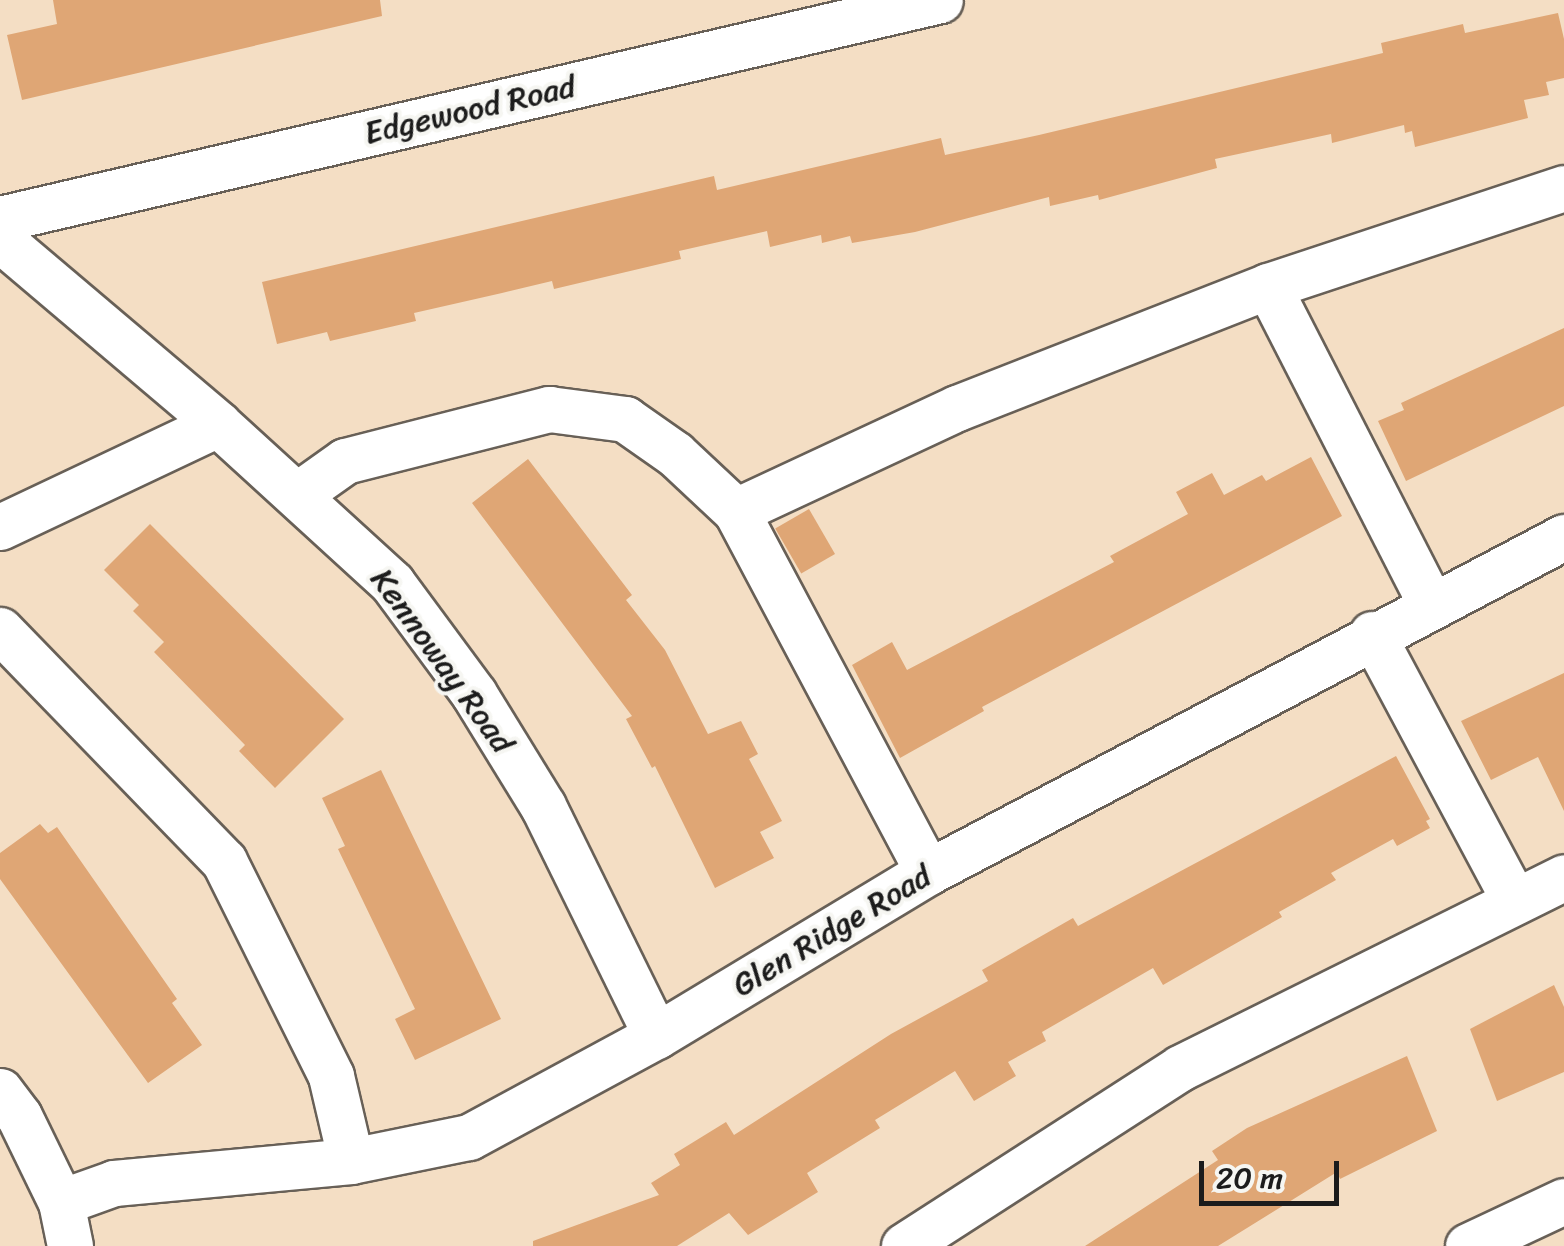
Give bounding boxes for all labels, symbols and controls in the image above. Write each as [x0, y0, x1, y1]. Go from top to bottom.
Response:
street label: Edgewood Road [361, 67, 579, 153]
street label: Kennoway Road [362, 561, 522, 761]
street label: Glen Ridge Road [725, 856, 939, 1006]
scale bar [1204, 1141, 1344, 1203]
text: 20 m [1216, 1151, 1283, 1205]

